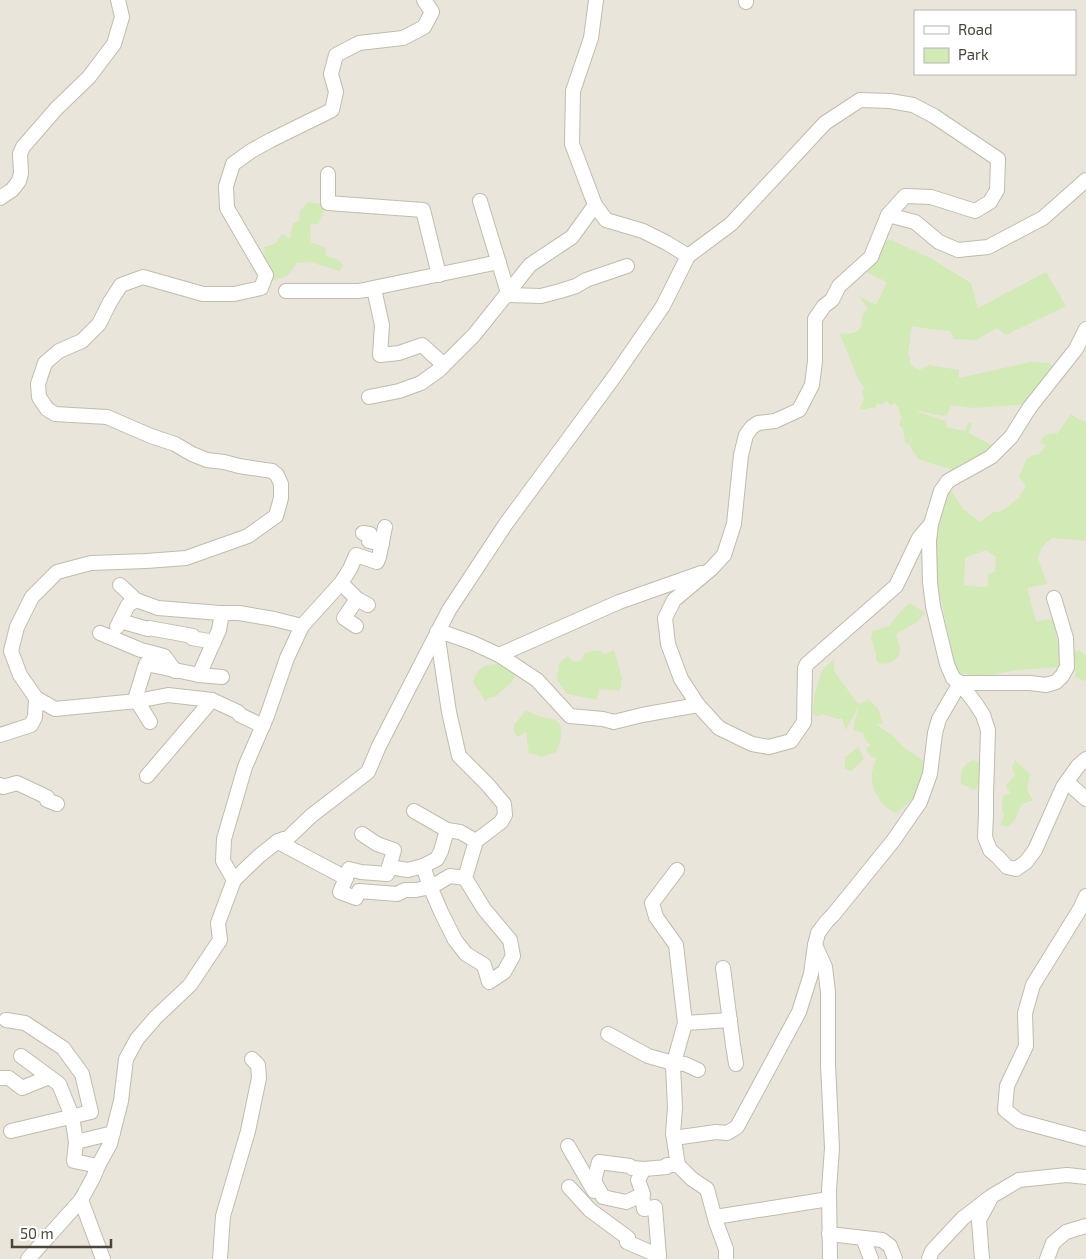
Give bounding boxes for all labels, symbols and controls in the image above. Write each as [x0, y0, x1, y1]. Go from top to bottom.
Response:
legend [914, 10, 1076, 75]
text: Road [958, 20, 993, 38]
text: Park [958, 45, 989, 63]
scale bar [12, 1216, 111, 1248]
text: 50 m [20, 1224, 54, 1242]

